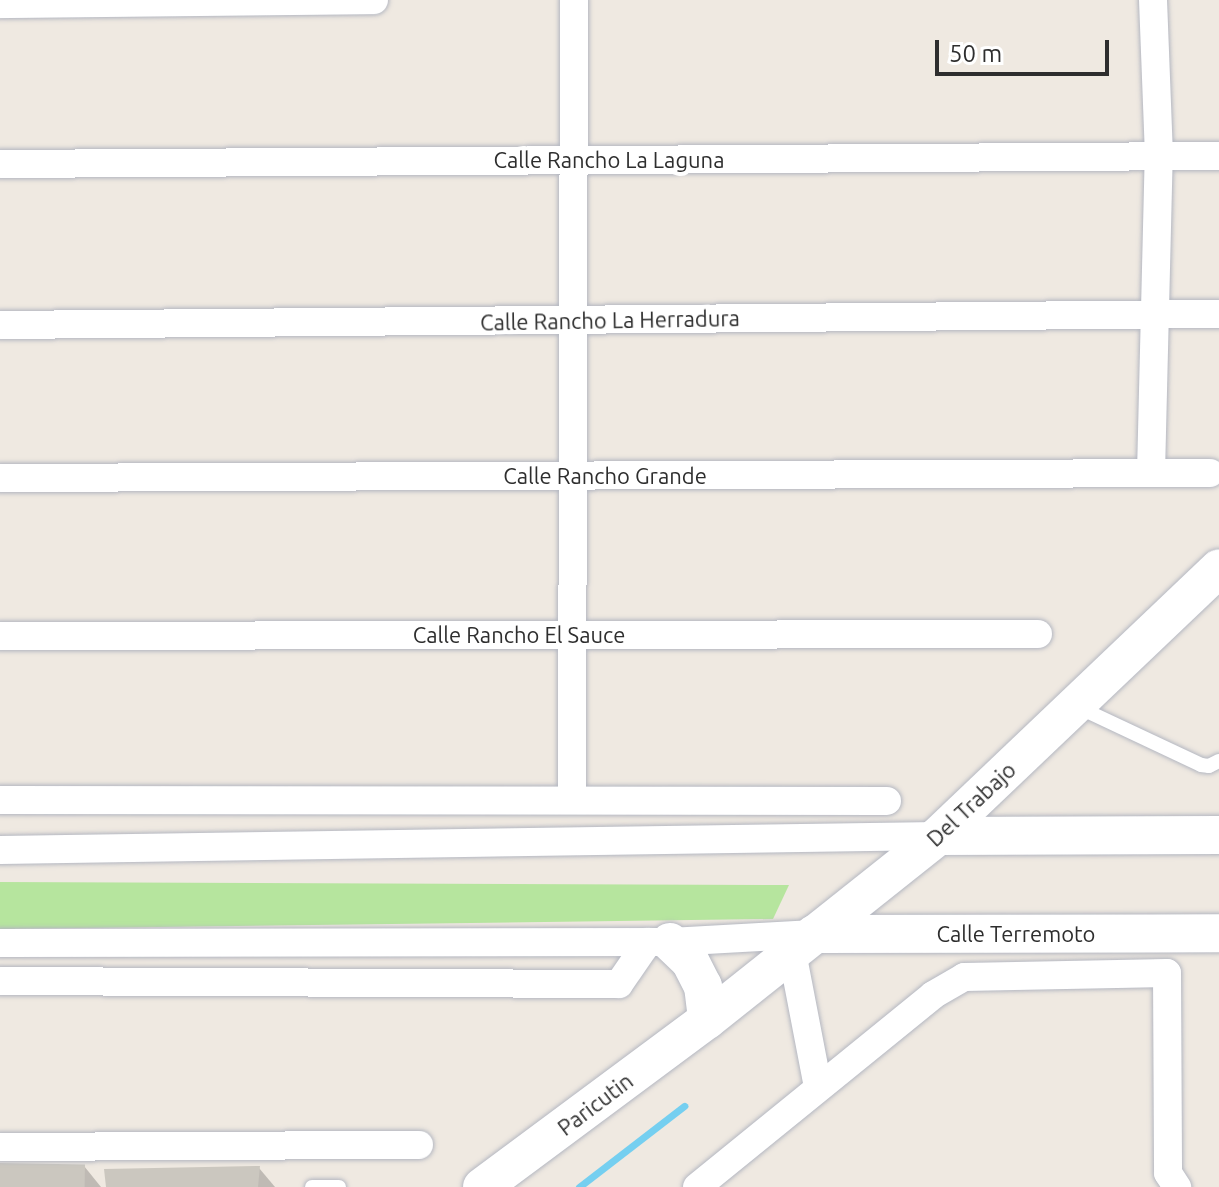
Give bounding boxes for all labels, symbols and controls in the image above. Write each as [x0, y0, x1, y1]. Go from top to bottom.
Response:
scale bar [939, 24, 1113, 74]
text: 50 m [949, 40, 1002, 67]
street label: Calle Rancho La Laguna [494, 147, 724, 173]
street label: Calle Rancho La Herradura [480, 305, 740, 335]
street label: Calle Rancho Grande [503, 463, 707, 489]
street label: Calle Rancho El Sauce [413, 622, 625, 648]
street label: Del Trabajo [921, 756, 1021, 852]
street label: Calle Terremoto [937, 921, 1095, 947]
street label: Paricutin [552, 1067, 638, 1141]

